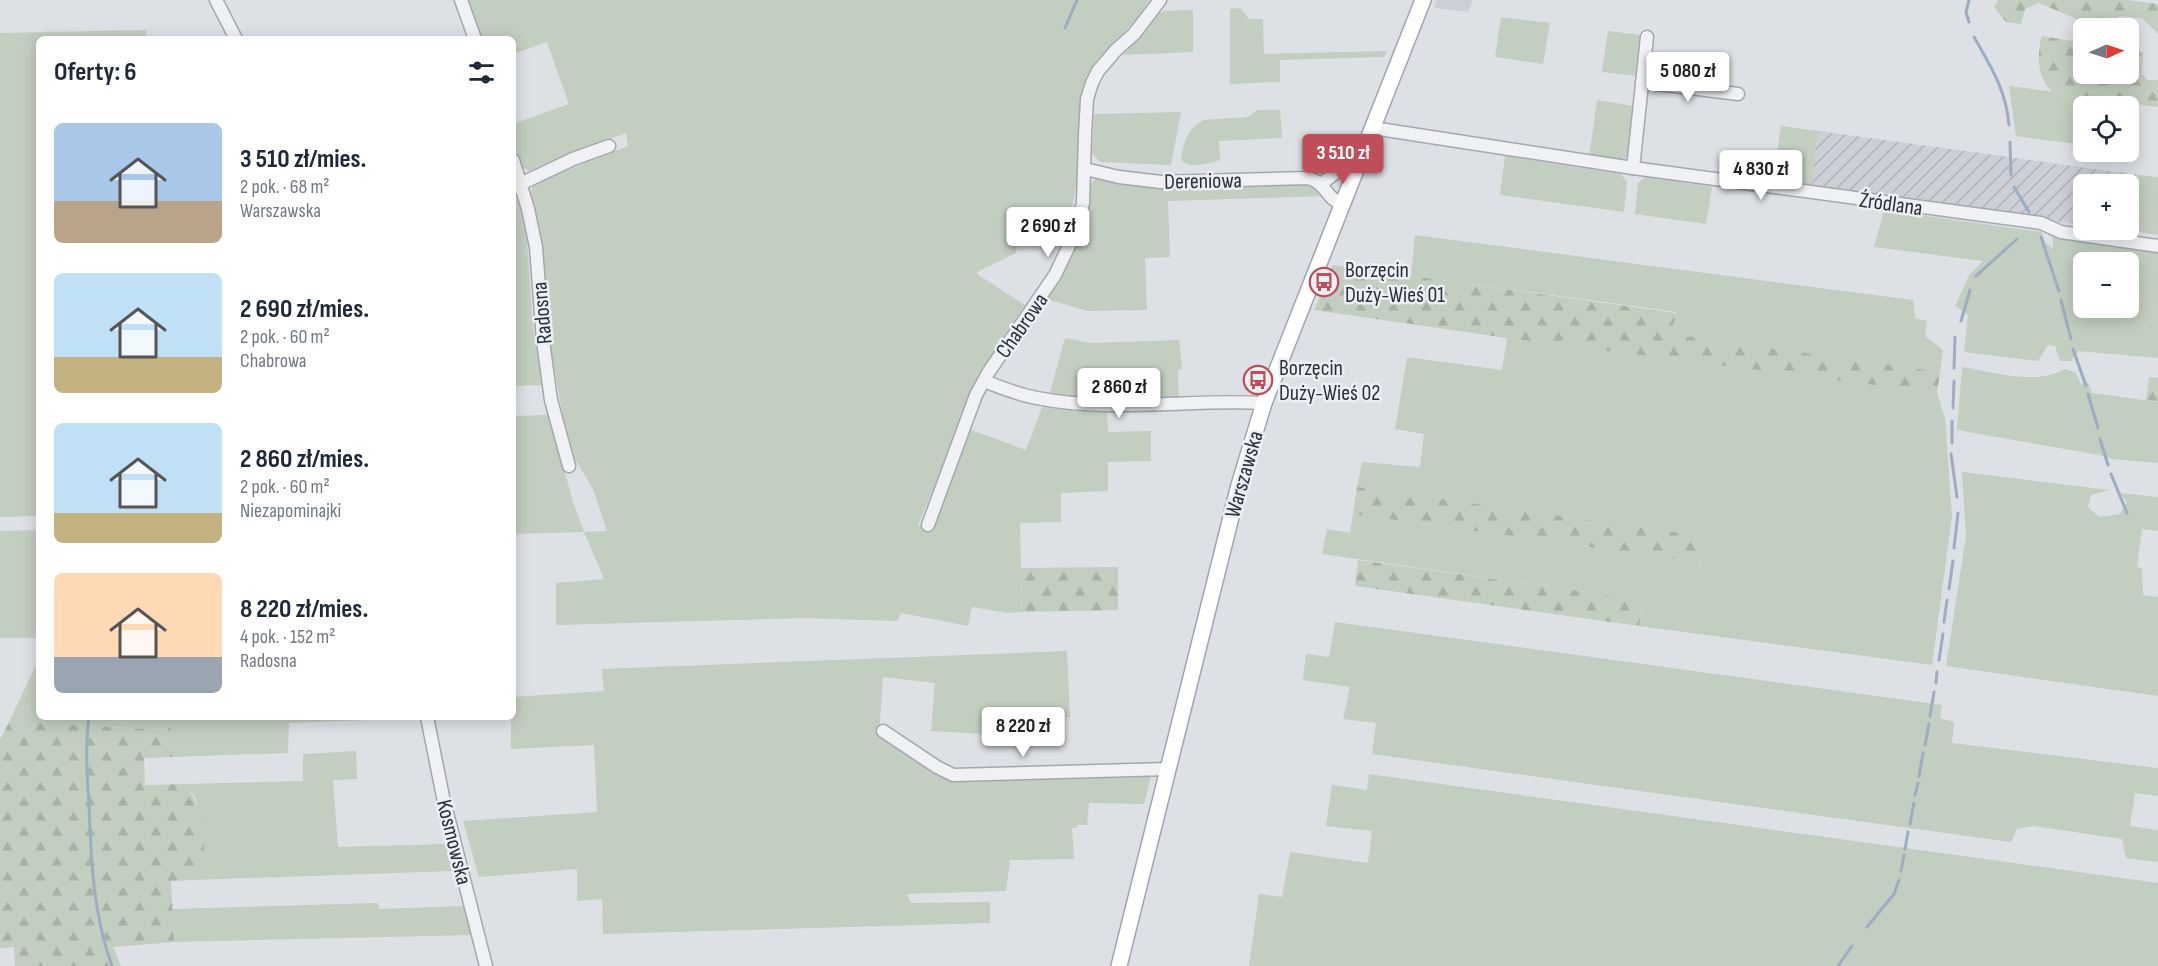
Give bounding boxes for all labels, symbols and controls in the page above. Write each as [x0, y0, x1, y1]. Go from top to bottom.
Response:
north arrow [2073, 18, 2139, 84]
map controls [2073, 18, 2139, 318]
pin: 5 080 zł [1626, 52, 1750, 103]
icon: filters [465, 56, 498, 89]
text: Oferty: 6 [54, 57, 137, 88]
text: 5 080 zł [1660, 59, 1716, 83]
button: locate [2073, 96, 2139, 162]
pin: 3 510 zł [1281, 134, 1405, 185]
text: 3 510 zł [1316, 141, 1370, 165]
text: 3 510 zł/mies. [240, 144, 367, 175]
icon: home [102, 147, 174, 219]
pin: 4 830 zł [1699, 150, 1823, 201]
text: 4 830 zł [1733, 157, 1789, 181]
street label: Dereniowa [1164, 167, 1242, 196]
button: + [2073, 174, 2139, 240]
text: 2 pok. · 68 m² [240, 175, 330, 199]
street label: Źródlana [1857, 187, 1924, 222]
text: Warszawska [240, 199, 321, 223]
pin: 2 690 zł [986, 207, 1110, 258]
text: 2 690 zł [1020, 214, 1076, 238]
button: − [2073, 252, 2139, 318]
place label: Borzęcin Duży-Wieś 01 [1345, 257, 1445, 309]
bus stop icon: Borzęcin Duży-Wieś 01 [1308, 266, 1340, 298]
street label: Radosna [526, 281, 559, 345]
street label: Chabrowa [990, 288, 1054, 364]
text: 2 690 zł/mies. [240, 294, 369, 325]
icon: home [102, 297, 174, 369]
text: 2 pok. · 60 m² [240, 325, 330, 349]
text: Chabrowa [240, 349, 307, 373]
place label: Borzęcin Duży-Wieś 02 [1279, 355, 1380, 407]
bus stop icon: Borzęcin Duży-Wieś 02 [1242, 364, 1274, 396]
pin: 2 860 zł [1057, 368, 1181, 419]
text: 2 860 zł [1091, 375, 1147, 399]
street label: Warszawska [1219, 428, 1270, 521]
text: 2 860 zł/mies. [240, 444, 369, 475]
icon: home [102, 447, 174, 519]
text: 2 pok. · 60 m² [240, 475, 330, 499]
text: Niezapominajki [240, 499, 341, 523]
text: 8 220 zł/mies. [240, 594, 368, 625]
icon: home [102, 597, 174, 669]
text: 4 pok. · 152 m² [240, 625, 335, 649]
text: Radosna [240, 649, 297, 673]
pin: 8 220 zł [961, 707, 1085, 758]
text: 8 220 zł [996, 714, 1050, 738]
street label: Kosmowska [430, 797, 477, 888]

